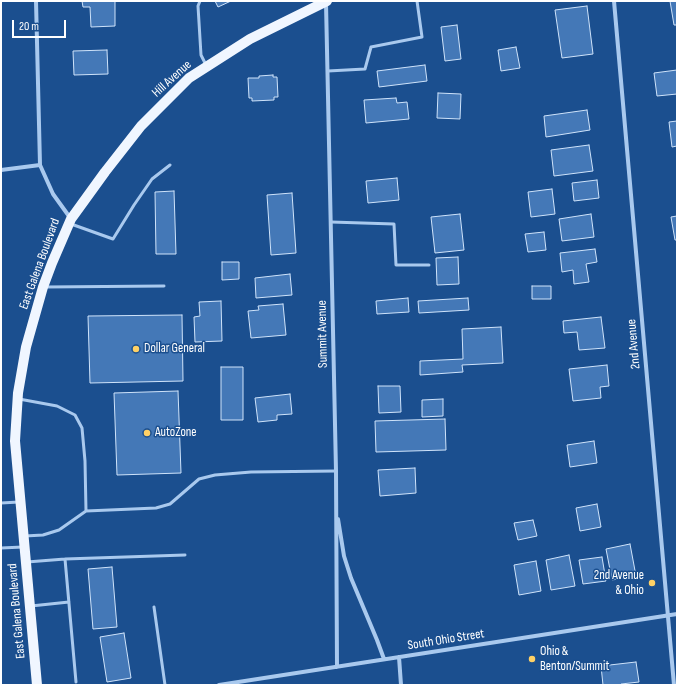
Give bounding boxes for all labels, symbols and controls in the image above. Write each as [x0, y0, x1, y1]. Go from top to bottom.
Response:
scale bar [14, 12, 68, 38]
text: 20 m [19, 19, 39, 34]
street label: Hill Avenue [149, 57, 195, 101]
street label: East Galena Boulevard [16, 216, 64, 312]
street label: Summit Avenue [315, 300, 331, 368]
street label: 2nd Avenue [624, 318, 644, 370]
place label: Dollar General [144, 341, 205, 357]
marker: Dollar General [131, 344, 141, 354]
place label: AutoZone [155, 425, 197, 441]
marker: AutoZone [142, 428, 152, 438]
street label: East Galena Boulevard [5, 563, 29, 659]
place label: 2nd Avenue & Ohio [594, 568, 644, 599]
marker: 2nd Avenue & Ohio [647, 578, 657, 588]
street label: South Ohio Street [407, 626, 485, 654]
place label: Ohio & Benton/Summit [540, 644, 609, 675]
marker: Ohio & Benton/Summit [527, 654, 537, 664]

